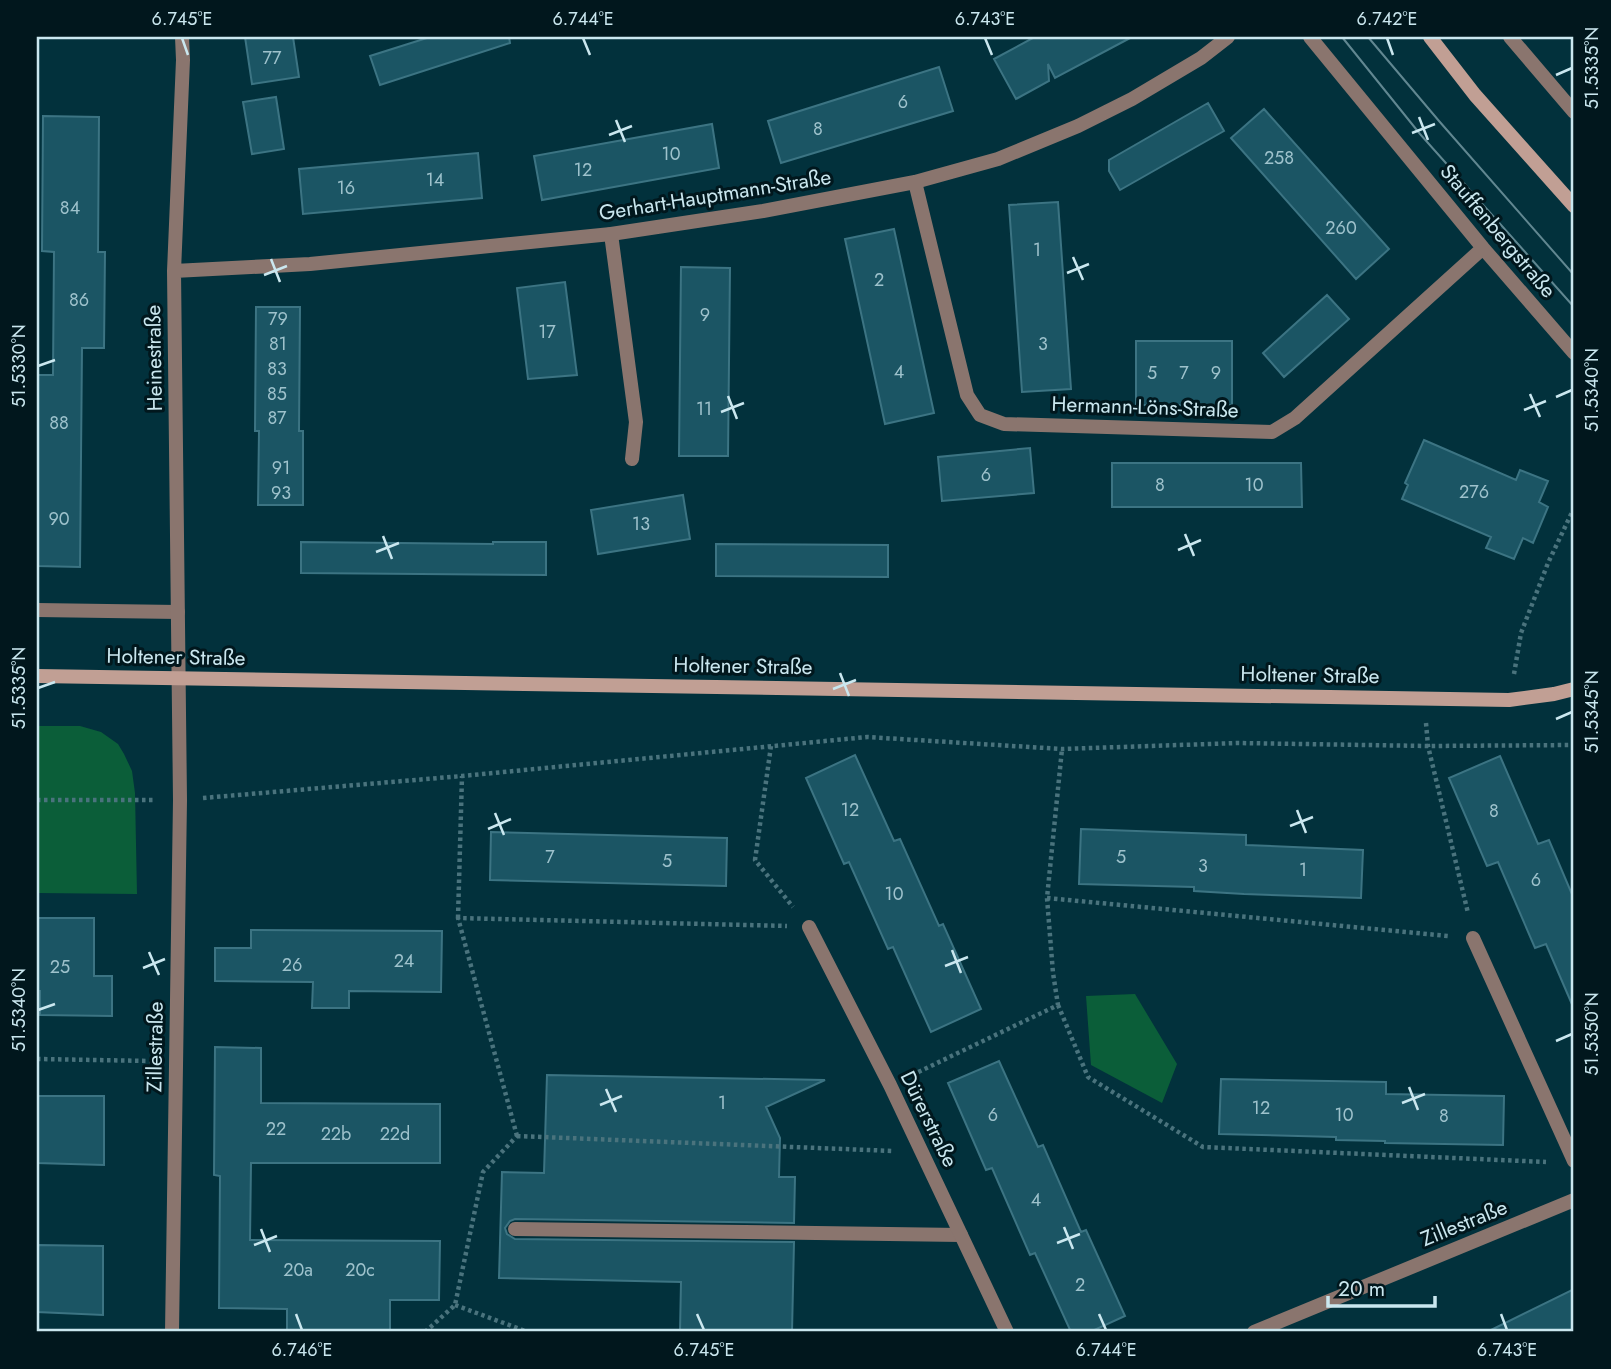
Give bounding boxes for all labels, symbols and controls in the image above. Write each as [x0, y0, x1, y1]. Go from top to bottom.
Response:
text: 6.745°E [152, 6, 212, 32]
text: 6.744°E [552, 6, 614, 32]
text: 6.743°E [955, 6, 1015, 32]
text: 6.742°E [1357, 6, 1417, 32]
text: 51.5335°N [1579, 27, 1605, 109]
house number: 77 [263, 45, 282, 71]
house number: 6 [898, 89, 908, 115]
house number: 8 [813, 116, 823, 142]
house number: 10 [662, 141, 681, 167]
house number: 258 [1264, 145, 1294, 171]
house number: 12 [574, 157, 592, 183]
street label: Stauffenbergstraße [1433, 158, 1563, 305]
street label: Gerhart-Hauptmann-Straße [597, 162, 833, 228]
house number: 14 [426, 167, 444, 193]
house number: 16 [337, 175, 355, 201]
house number: 84 [60, 195, 80, 221]
house number: 260 [1325, 215, 1357, 241]
house number: 1 [1033, 237, 1041, 263]
house number: 2 [874, 267, 884, 293]
house number: 86 [69, 287, 89, 313]
house number: 9 [700, 302, 710, 328]
street label: Heinestraße [138, 304, 170, 412]
house number: 79 [268, 306, 288, 332]
house number: 17 [538, 319, 556, 345]
text: 51.5330°N [6, 324, 32, 408]
house number: 81 [269, 331, 287, 357]
house number: 3 [1038, 331, 1048, 357]
text: 51.5340°N [1579, 348, 1605, 432]
house number: 83 [267, 356, 287, 382]
house number: 4 [894, 359, 904, 385]
house number: 5 [1147, 360, 1157, 386]
house number: 7 [1179, 360, 1189, 386]
house number: 9 [1211, 360, 1221, 386]
house number: 85 [267, 381, 287, 407]
street label: Hermann-Löns-Straße [1051, 389, 1239, 425]
house number: 11 [696, 396, 712, 422]
house number: 87 [267, 405, 287, 431]
house number: 88 [49, 410, 69, 436]
house number: 91 [272, 455, 290, 481]
house number: 6 [981, 462, 991, 488]
house number: 8 [1155, 472, 1165, 498]
house number: 10 [1245, 472, 1264, 498]
house number: 276 [1459, 479, 1489, 505]
house number: 93 [271, 480, 291, 506]
house number: 90 [48, 506, 70, 532]
house number: 13 [632, 511, 650, 537]
street label: Holtener Straße [106, 641, 246, 673]
text: 51.5335°N [6, 647, 32, 729]
street label: Holtener Straße [673, 650, 813, 682]
street label: Holtener Straße [1240, 659, 1380, 691]
text: 51.5345°N [1579, 670, 1605, 754]
house number: 12 [841, 797, 859, 823]
house number: 8 [1489, 798, 1499, 824]
house number: 7 [545, 844, 555, 870]
house number: 5 [1116, 844, 1126, 870]
house number: 5 [662, 848, 672, 874]
house number: 3 [1198, 853, 1208, 879]
house number: 1 [1299, 857, 1307, 883]
house number: 6 [1531, 867, 1541, 893]
house number: 10 [885, 881, 904, 907]
house number: 24 [394, 948, 414, 974]
house number: 26 [282, 952, 302, 978]
house number: 25 [50, 954, 70, 980]
text: 51.5340°N [6, 968, 32, 1052]
text: 51.5350°N [1579, 992, 1605, 1076]
street label: Zillestraße [139, 1001, 171, 1093]
street label: Dürerstraße [893, 1066, 965, 1172]
house number: 1 [718, 1090, 726, 1116]
house number: 12 [1252, 1095, 1270, 1121]
house number: 6 [988, 1102, 998, 1128]
house number: 10 [1335, 1102, 1354, 1128]
house number: 8 [1439, 1103, 1449, 1129]
house number: 22 [266, 1116, 286, 1142]
house number: 22b [321, 1121, 351, 1147]
house number: 22d [380, 1121, 410, 1147]
house number: 4 [1031, 1187, 1041, 1213]
street label: Zillestraße [1416, 1192, 1512, 1254]
house number: 20a [283, 1257, 313, 1283]
house number: 20c [345, 1257, 375, 1283]
scale bar [1328, 1264, 1434, 1308]
house number: 2 [1075, 1272, 1085, 1298]
text: 20 m [1338, 1274, 1385, 1304]
text: 6.746°E [272, 1337, 332, 1363]
text: 6.745°E [674, 1337, 734, 1363]
text: 6.744°E [1075, 1337, 1137, 1363]
text: 6.743°E [1477, 1337, 1537, 1363]

